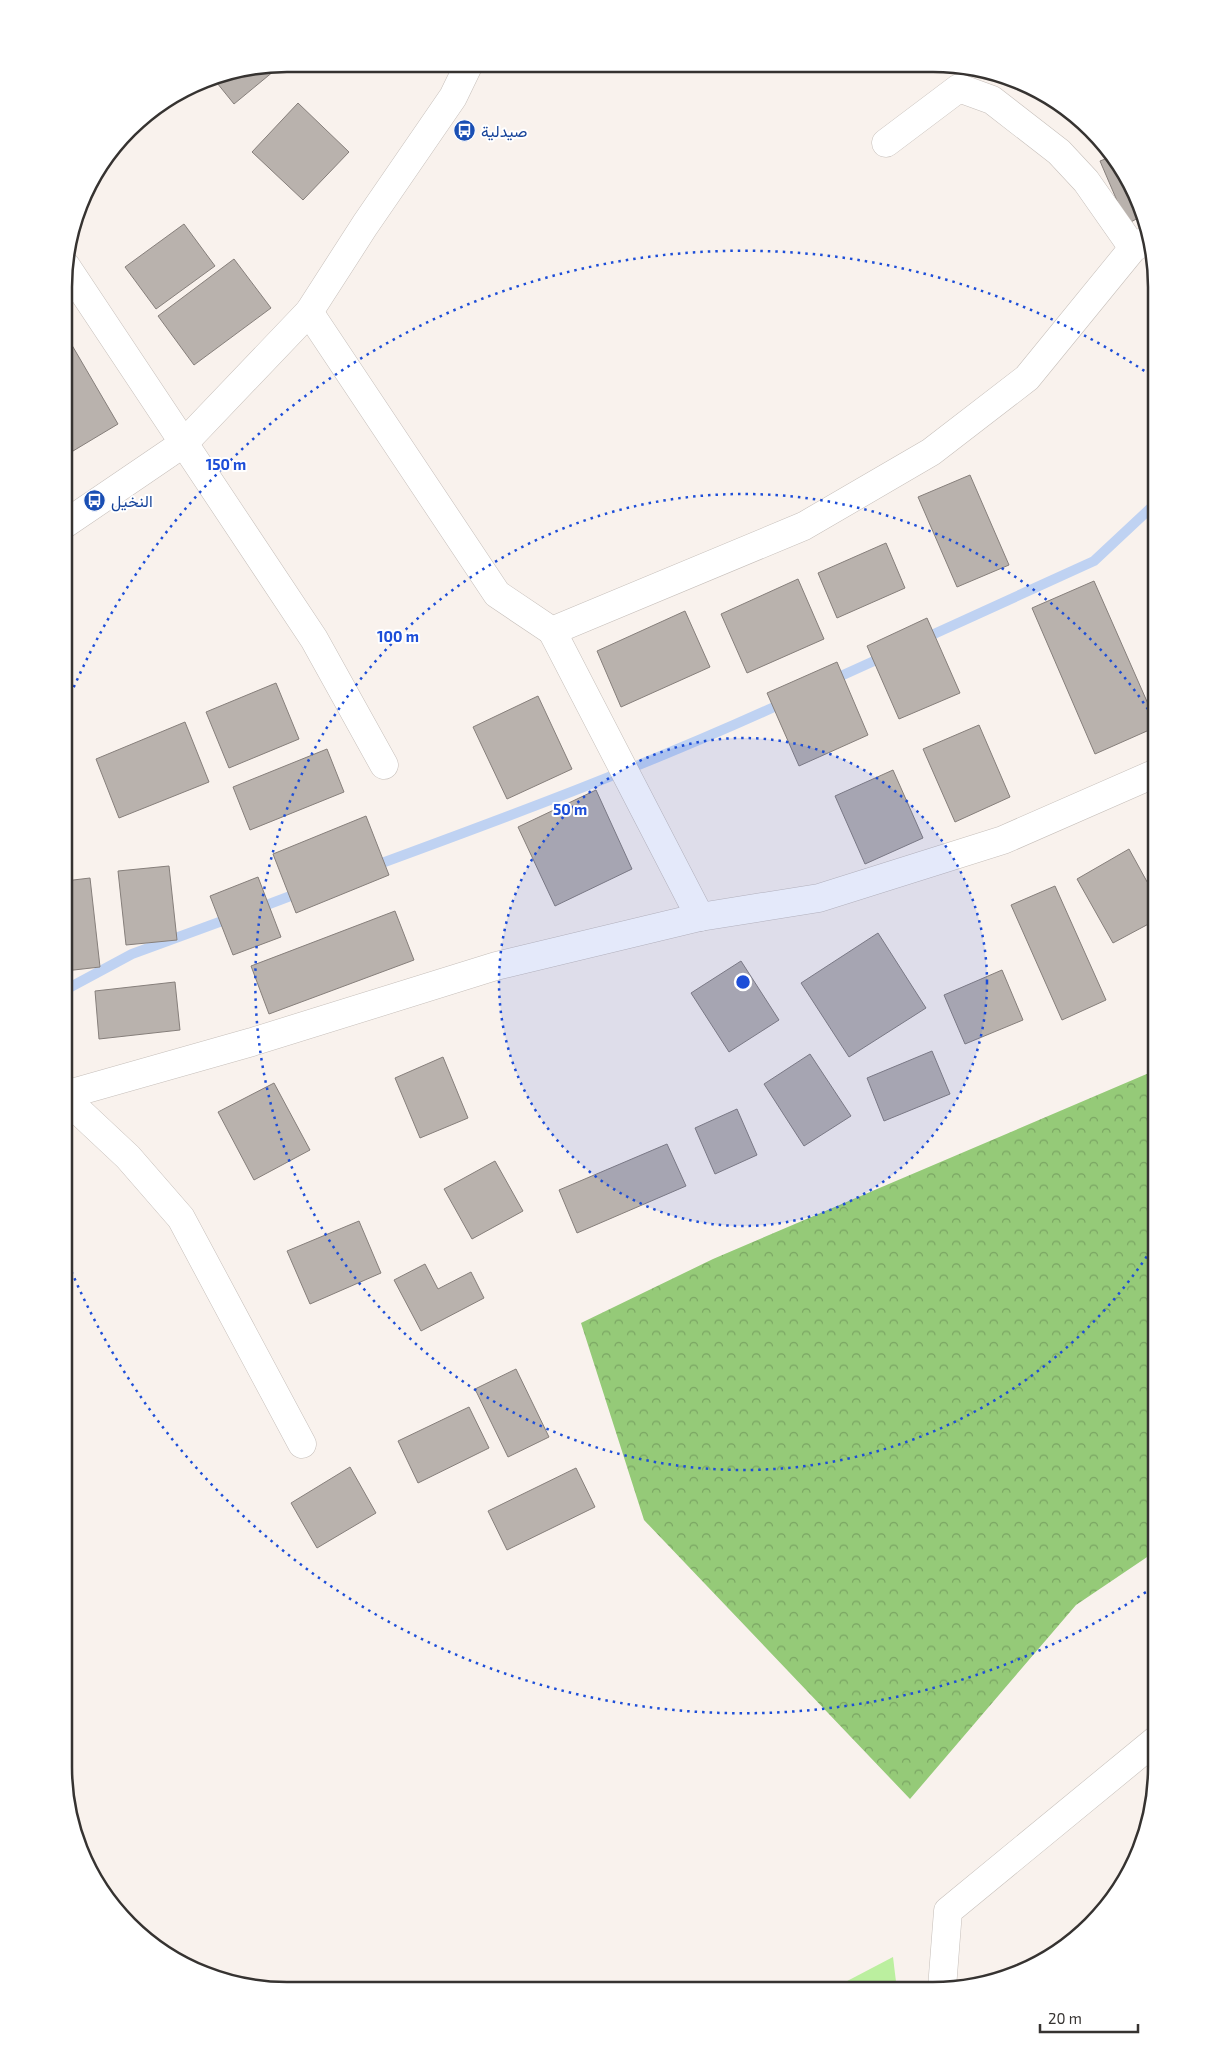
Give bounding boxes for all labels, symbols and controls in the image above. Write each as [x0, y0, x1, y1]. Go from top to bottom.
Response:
bus stop icon: صيدلية [453, 118, 477, 142]
place label: صيدلية [481, 121, 527, 141]
text: 150 m [206, 455, 246, 473]
bus stop icon: النخيل [83, 488, 107, 512]
place label: النخيل [111, 491, 153, 512]
text: 100 m [377, 627, 419, 645]
text: 50 m [553, 800, 587, 818]
centre of rings [734, 973, 752, 991]
scale bar [1040, 2002, 1138, 2034]
text: 20 m [1048, 2009, 1082, 2027]

